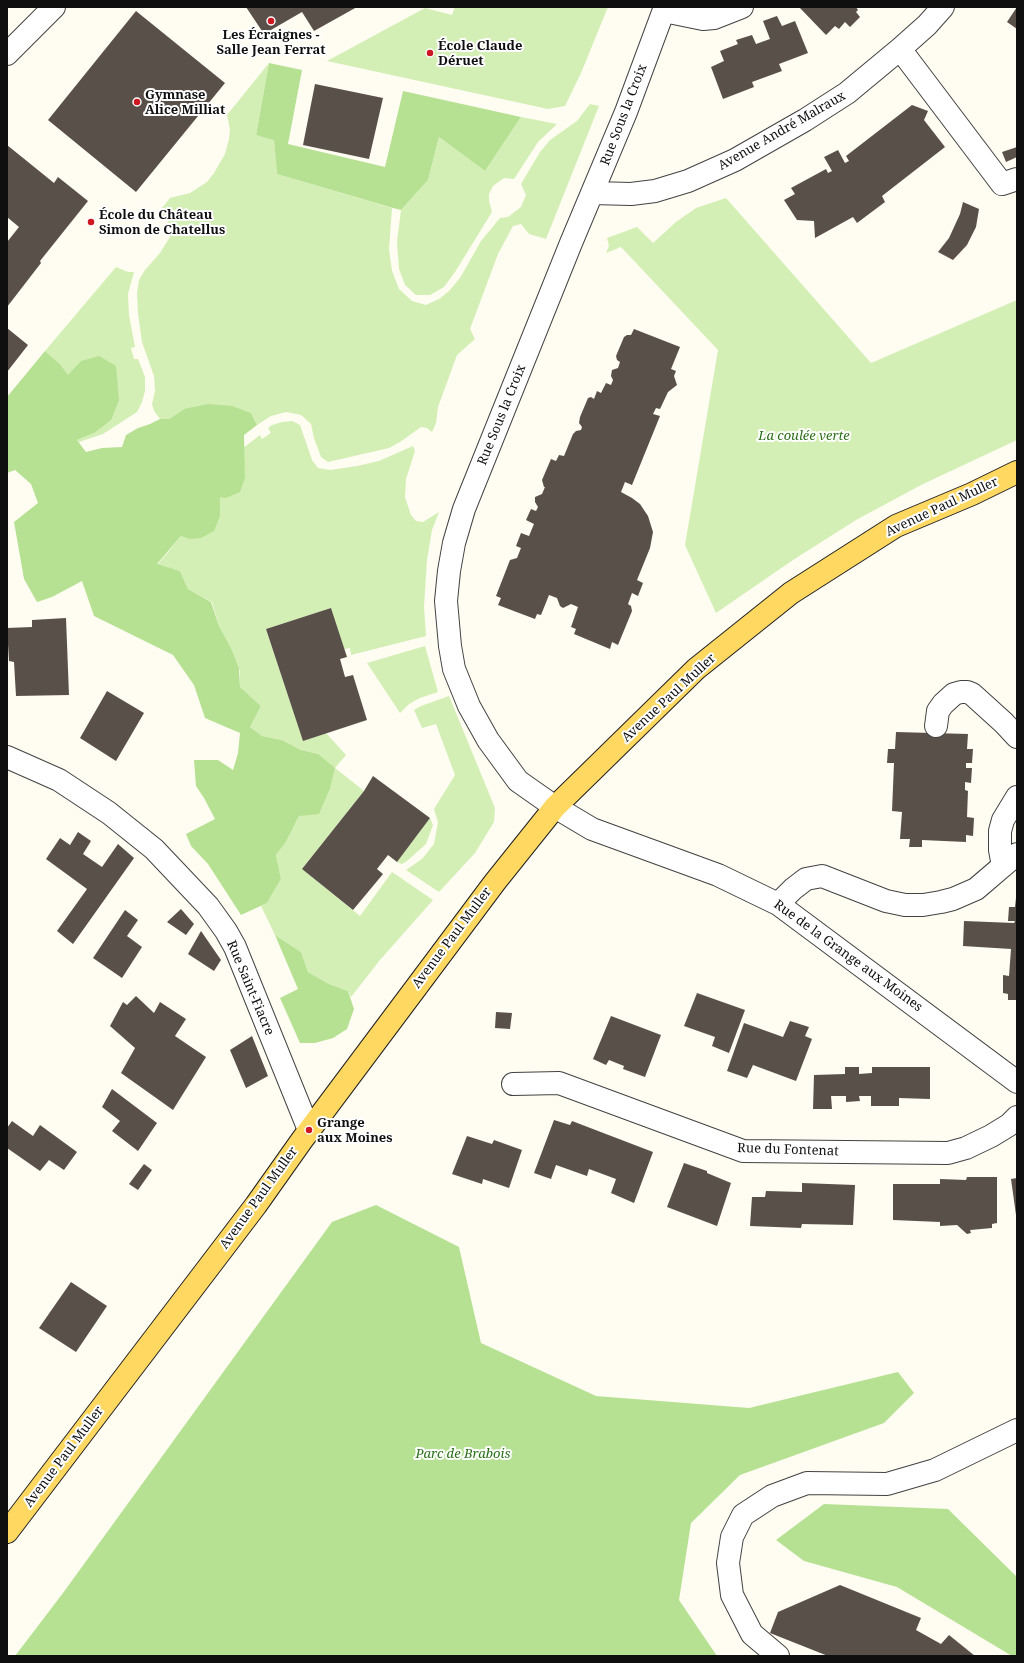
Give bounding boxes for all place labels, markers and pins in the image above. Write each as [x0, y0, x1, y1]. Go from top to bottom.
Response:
marker: Les Écraignes - Salle Jean Ferrat [266, 16, 276, 26]
place label: Les Écraignes - Salle Jean Ferrat [216, 27, 326, 58]
place label: École Claude Déruet [438, 38, 522, 69]
marker: École Claude Déruet [425, 48, 435, 58]
place label: Gymnase Alice Milliat [145, 87, 225, 118]
marker: Gymnase Alice Milliat [132, 97, 142, 107]
place label: École du Château Simon de Chatellus [99, 207, 225, 238]
marker: École du Château Simon de Chatellus [86, 217, 96, 227]
place label: Grange aux Moines [317, 1115, 393, 1146]
marker: Grange aux Moines [304, 1125, 314, 1135]

